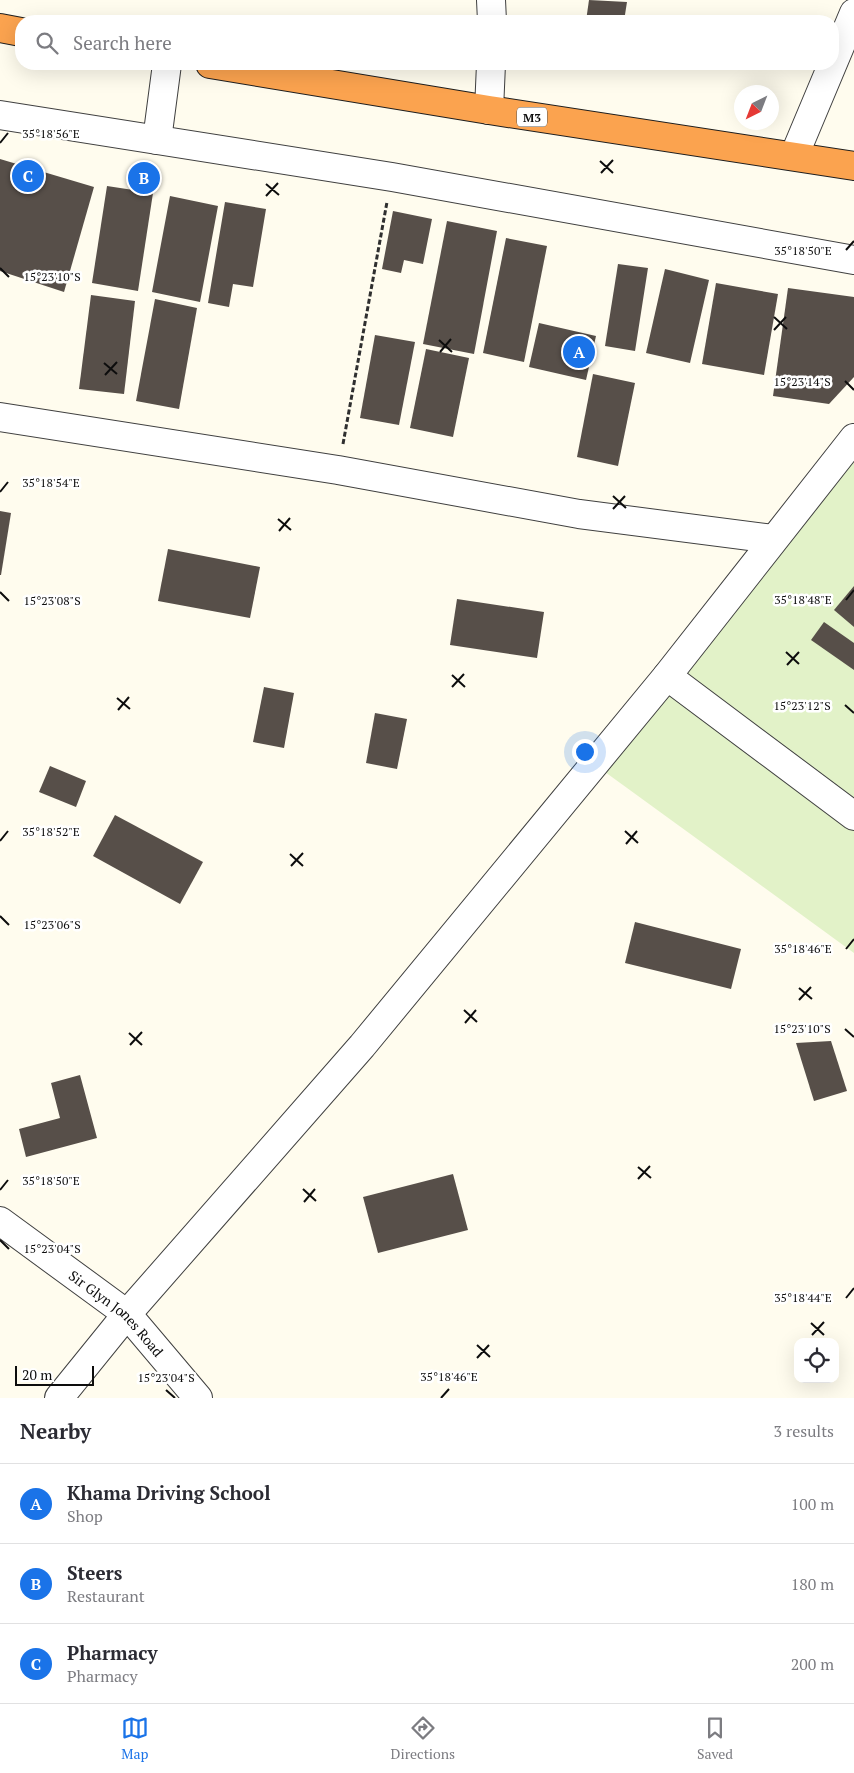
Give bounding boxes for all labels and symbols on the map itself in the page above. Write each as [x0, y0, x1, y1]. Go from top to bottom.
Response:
north arrow [734, 85, 779, 130]
road number: M3 [517, 108, 547, 126]
text: 35°18'56"E [22, 126, 80, 141]
pin: C [12, 157, 44, 195]
pin: B [128, 159, 160, 197]
text: 35°18'50"E [774, 243, 832, 258]
text: 15°23'10"S [23, 269, 81, 284]
pin: A [563, 333, 595, 371]
text: 15°23'14"S [773, 374, 831, 389]
text: 35°18'54"E [22, 475, 80, 490]
text: 35°18'48"E [774, 592, 832, 607]
text: 15°23'08"S [23, 593, 81, 608]
text: 15°23'12"S [773, 698, 831, 713]
your location [572, 739, 598, 765]
text: 35°18'52"E [22, 824, 80, 839]
text: 15°23'06"S [23, 917, 81, 932]
text: 35°18'46"E [774, 941, 832, 956]
text: 15°23'10"S [773, 1021, 831, 1036]
text: 35°18'50"E [22, 1173, 80, 1188]
text: 15°23'04"S [23, 1241, 81, 1256]
street label: Sir Glyn Jones Road [65, 1265, 168, 1360]
text: 35°18'44"E [774, 1290, 832, 1305]
scale bar [15, 1363, 94, 1386]
text: 35°18'46"E [420, 1369, 478, 1384]
text: 15°23'04"S [137, 1370, 195, 1385]

